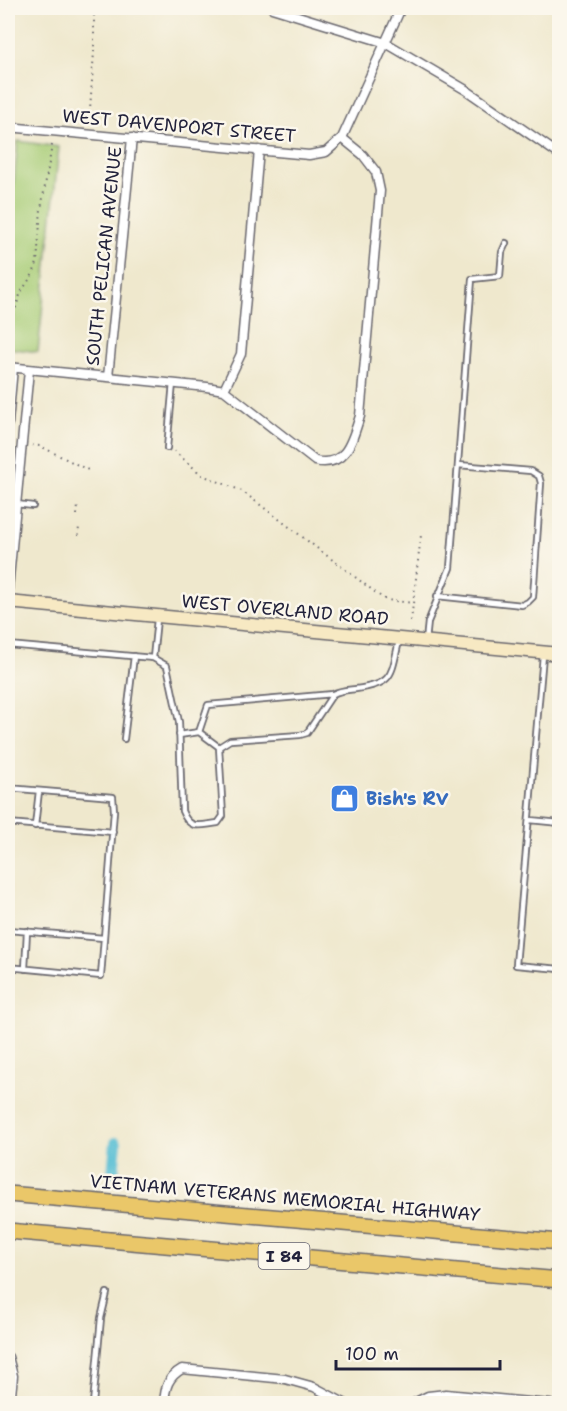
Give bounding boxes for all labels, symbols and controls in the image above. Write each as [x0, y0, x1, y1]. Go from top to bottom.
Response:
street label: WEST DAVENPORT STREET [61, 104, 297, 148]
street label: SOUTH PELICAN AVENUE [81, 145, 127, 367]
street label: WEST OVERLAND ROAD [180, 589, 390, 631]
shop icon: Bish's RV [329, 783, 361, 815]
place label: Bish's RV [366, 787, 449, 811]
street label: VIETNAM VETERANS MEMORIAL HIGHWAY [89, 1169, 481, 1227]
road number: I 84 [258, 1243, 310, 1269]
scale bar [336, 1333, 500, 1371]
text: 100 m [345, 1342, 399, 1366]

